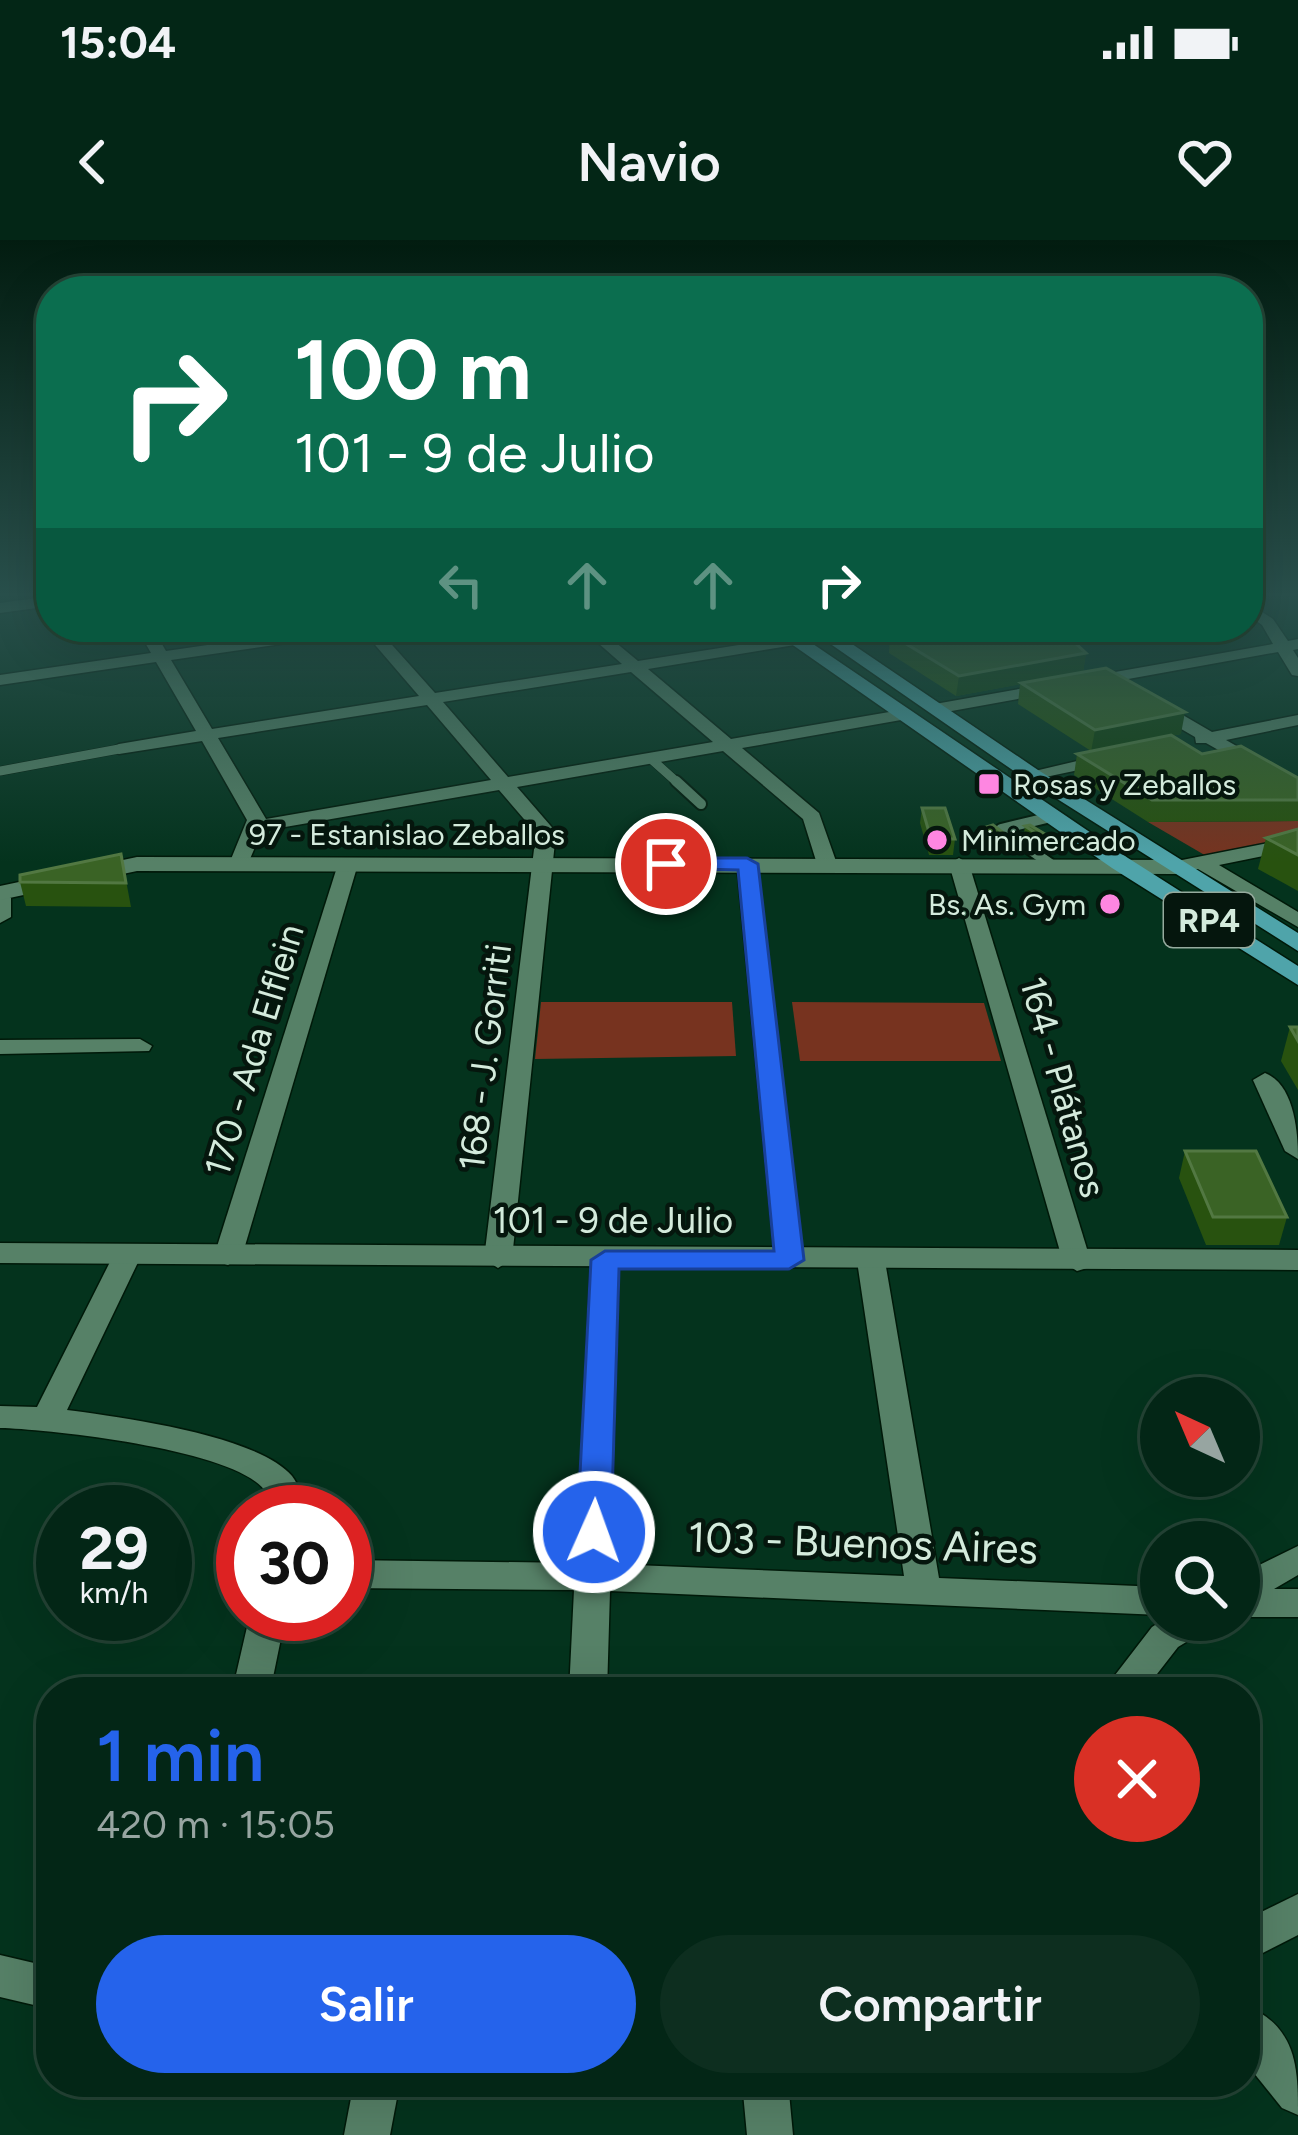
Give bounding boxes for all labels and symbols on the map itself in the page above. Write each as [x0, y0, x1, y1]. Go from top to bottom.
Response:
place label: Rosas y Zeballos [1013, 766, 1236, 803]
marker: Rosas y Zeballos [976, 771, 1002, 797]
pin [615, 813, 717, 915]
street label: 97 - Estanislao Zeballos [249, 816, 565, 853]
place label: Minimercado [961, 822, 1136, 859]
marker: Minimercado [924, 827, 950, 853]
place label: Bs. As. Gym [928, 886, 1086, 923]
marker: Bs. As. Gym [1097, 891, 1123, 917]
road number: RP4 [1164, 893, 1254, 947]
street label: 170 - Ada Elflein [195, 919, 313, 1181]
street label: 168 - J. Gorriti [450, 941, 520, 1173]
street label: 164 - Plátanos [1011, 972, 1115, 1202]
street label: 101 - 9 de Julio [493, 1199, 733, 1242]
north arrow [1140, 1377, 1260, 1497]
position arrow [531, 1469, 657, 1595]
speed limit sign: 30 [216, 1485, 372, 1641]
street label: 103 - Buenos Aires [687, 1511, 1039, 1575]

